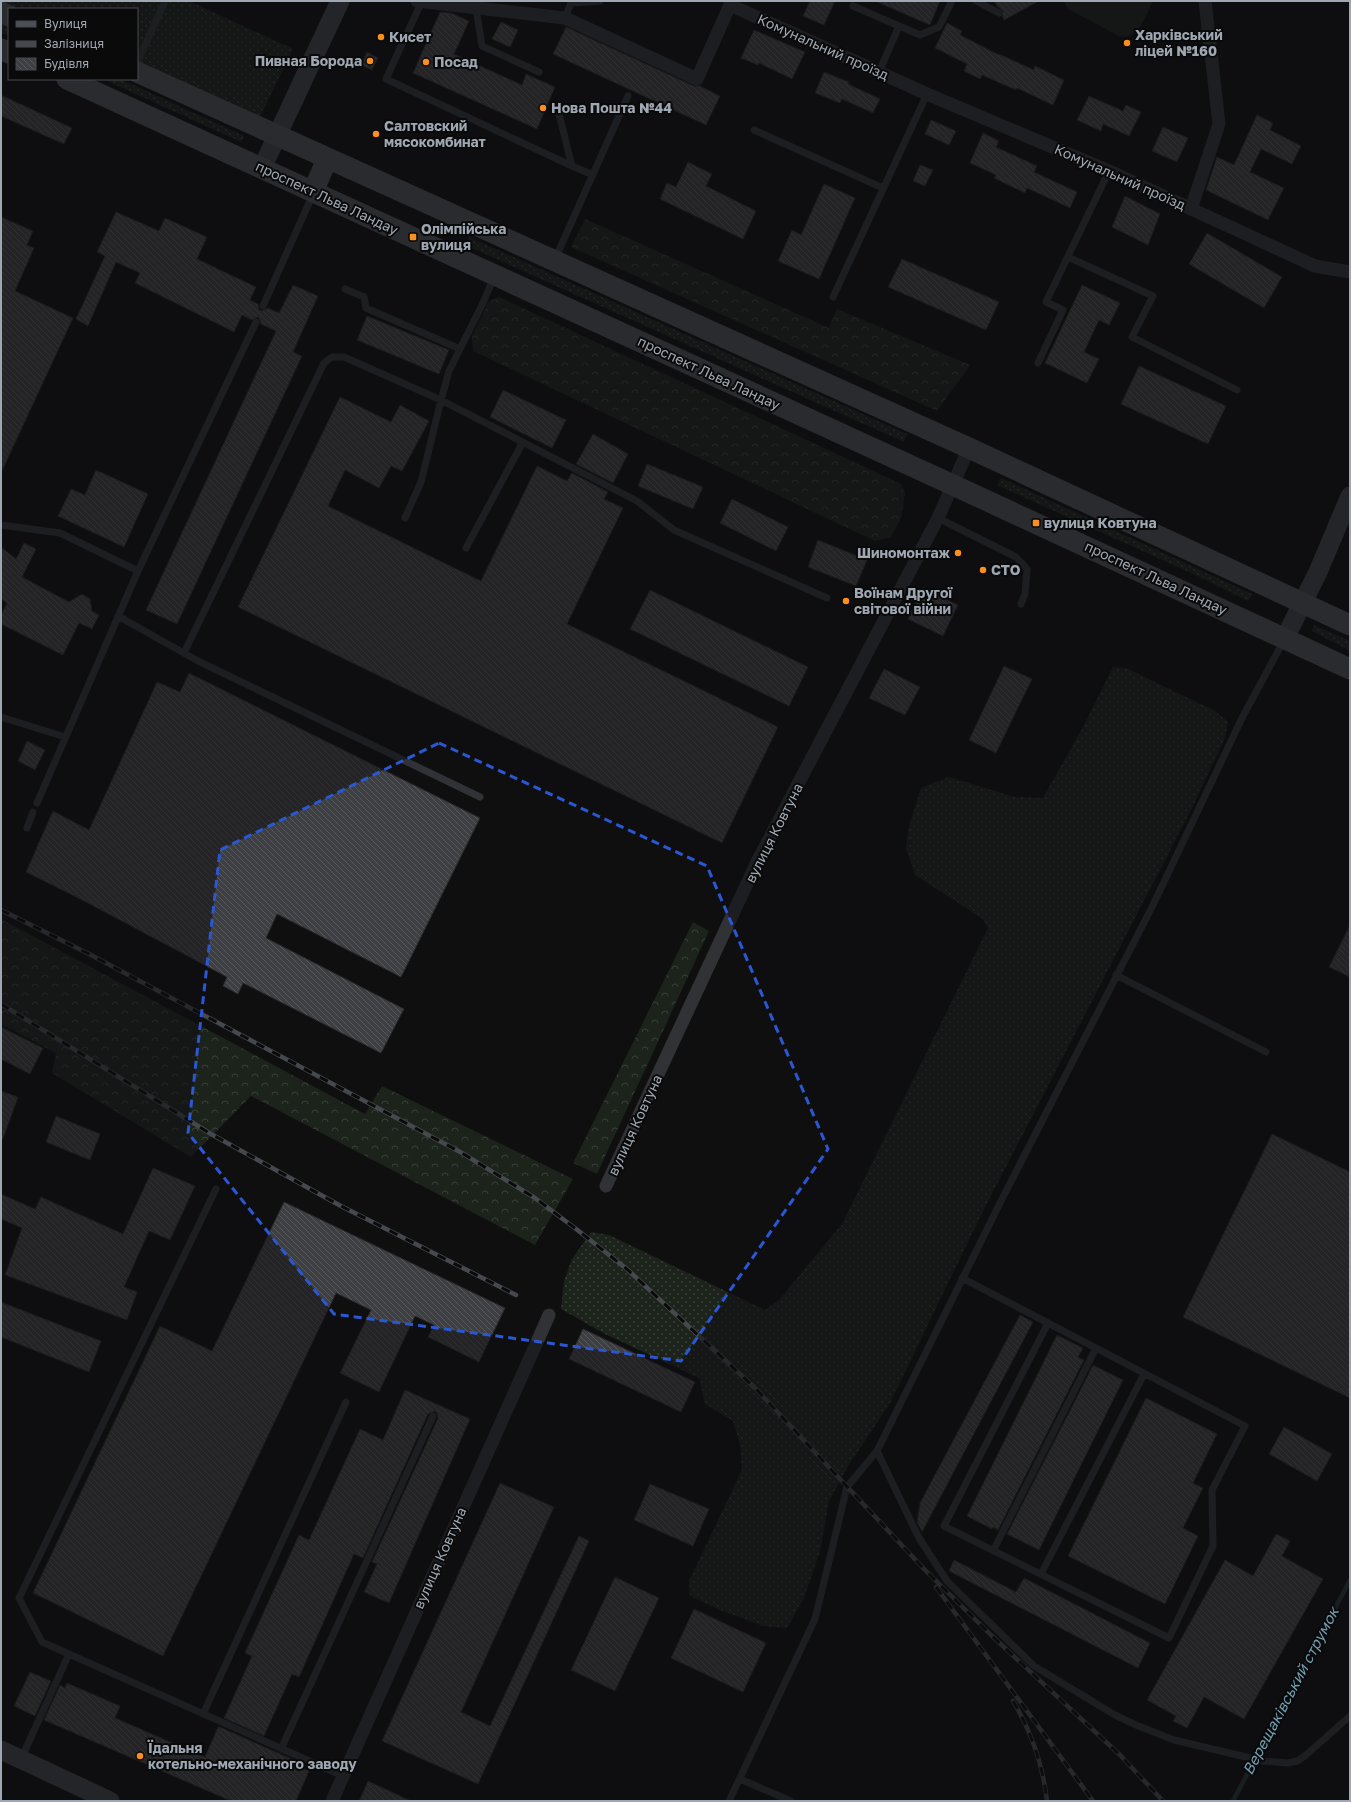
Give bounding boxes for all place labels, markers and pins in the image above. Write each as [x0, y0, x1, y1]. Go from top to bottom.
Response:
place label: Харківський ліцей №160 [1135, 26, 1223, 59]
place label: Кисет [389, 28, 431, 45]
marker: Кисет [376, 32, 386, 42]
marker: Харківський ліцей №160 [1122, 38, 1132, 48]
place label: Пивная Борода [255, 52, 362, 69]
place label: Посад [434, 53, 478, 70]
marker: Пивная Борода [365, 56, 375, 66]
marker: Посад [421, 57, 431, 67]
place label: Нова Пошта №44 [551, 99, 672, 116]
marker: Нова Пошта №44 [538, 103, 548, 113]
place label: Салтовский мясокомбинат [384, 117, 486, 150]
marker: Салтовский мясокомбинат [371, 129, 381, 139]
place label: Олімпійська вулиця [421, 220, 506, 253]
marker: Олімпійська вулиця [408, 232, 418, 242]
place label: вулиця Ковтуна [1044, 514, 1157, 531]
marker: вулиця Ковтуна [1031, 518, 1041, 528]
place label: Шиномонтаж [857, 544, 951, 561]
marker: Шиномонтаж [953, 548, 963, 558]
place label: СТО [991, 561, 1021, 578]
marker: СТО [978, 565, 988, 575]
place label: Воїнам Другої світової війни [854, 584, 953, 617]
marker: Воїнам Другої світової війни [841, 596, 851, 606]
place label: Їдальня котельно-механічного заводу [147, 1739, 357, 1772]
marker: Їдальня котельно-механічного заводу [135, 1751, 145, 1761]

